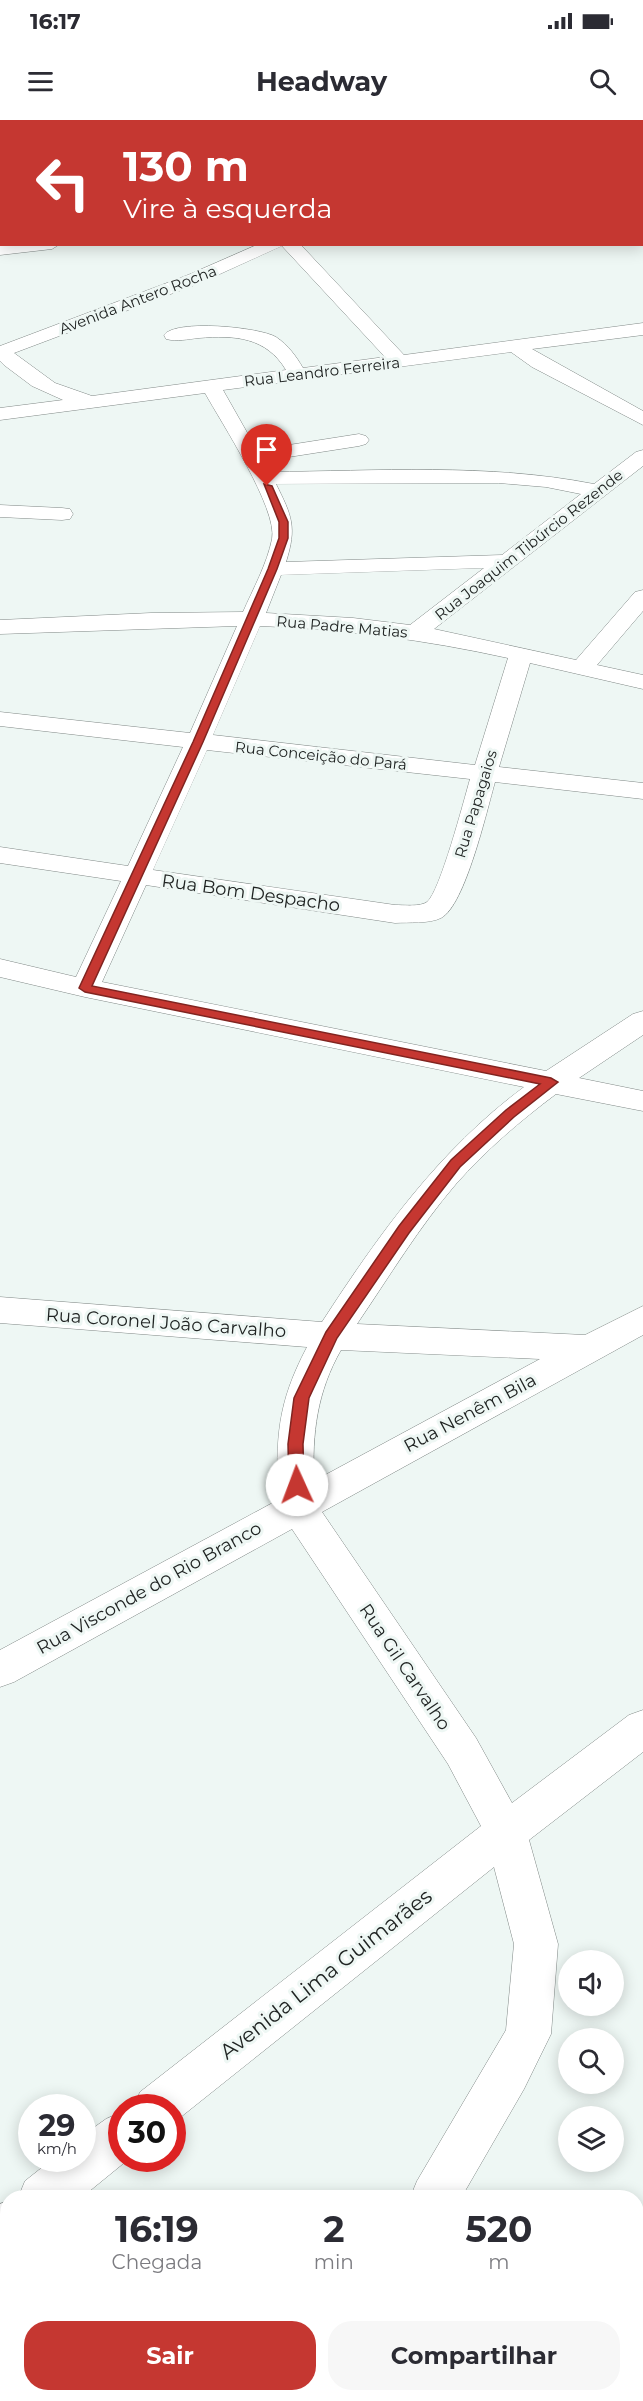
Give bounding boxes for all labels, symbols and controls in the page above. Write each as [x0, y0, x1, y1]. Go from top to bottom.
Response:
text: 16:17 [30, 8, 81, 35]
icon: menu [24, 65, 57, 98]
text: Headway [256, 65, 387, 98]
icon: search [586, 65, 619, 98]
text: 130 m [123, 140, 249, 192]
icon: left [24, 144, 102, 222]
text: Vire à esquerda [123, 192, 332, 225]
street label: Avenida Antero Rocha [56, 261, 219, 338]
street label: Rua Leandro Ferreira [243, 353, 401, 390]
pin [241, 424, 292, 486]
icon: arrive [250, 433, 283, 466]
street label: Rua Joaquim Tibúrcio Rezende [431, 465, 627, 624]
street label: Rua Padre Matias [276, 611, 408, 642]
street label: Rua Conceição do Pará [234, 737, 408, 774]
street label: Rua Papagaios [450, 748, 501, 860]
street label: Rua Bom Despacho [160, 870, 342, 916]
street label: Rua Coronel João Carvalho [45, 1304, 287, 1342]
street label: Rua Nenêm Bila [400, 1369, 540, 1457]
position arrow [265, 1453, 329, 1517]
street label: Rua Visconde do Rio Branco [33, 1517, 265, 1659]
street label: Rua Gil Carvalho [355, 1600, 455, 1734]
street label: Avenida Lima Guimarães [215, 1883, 437, 2064]
map controls [558, 1950, 624, 2172]
button: sound [558, 1950, 624, 2016]
button: search [558, 2028, 624, 2094]
speed limit sign: 30 [108, 2094, 186, 2172]
button: layers [558, 2106, 624, 2172]
text: 29 [39, 2107, 75, 2144]
text: km/h [37, 2139, 77, 2158]
text: 16:19 [115, 2207, 199, 2251]
text: 2 [323, 2207, 344, 2251]
text: 520 [465, 2207, 532, 2251]
text: Chegada [112, 2250, 202, 2274]
text: min [314, 2250, 354, 2274]
text: m [488, 2250, 510, 2274]
button: Sair [24, 2321, 316, 2390]
button: Compartilhar [328, 2321, 620, 2390]

